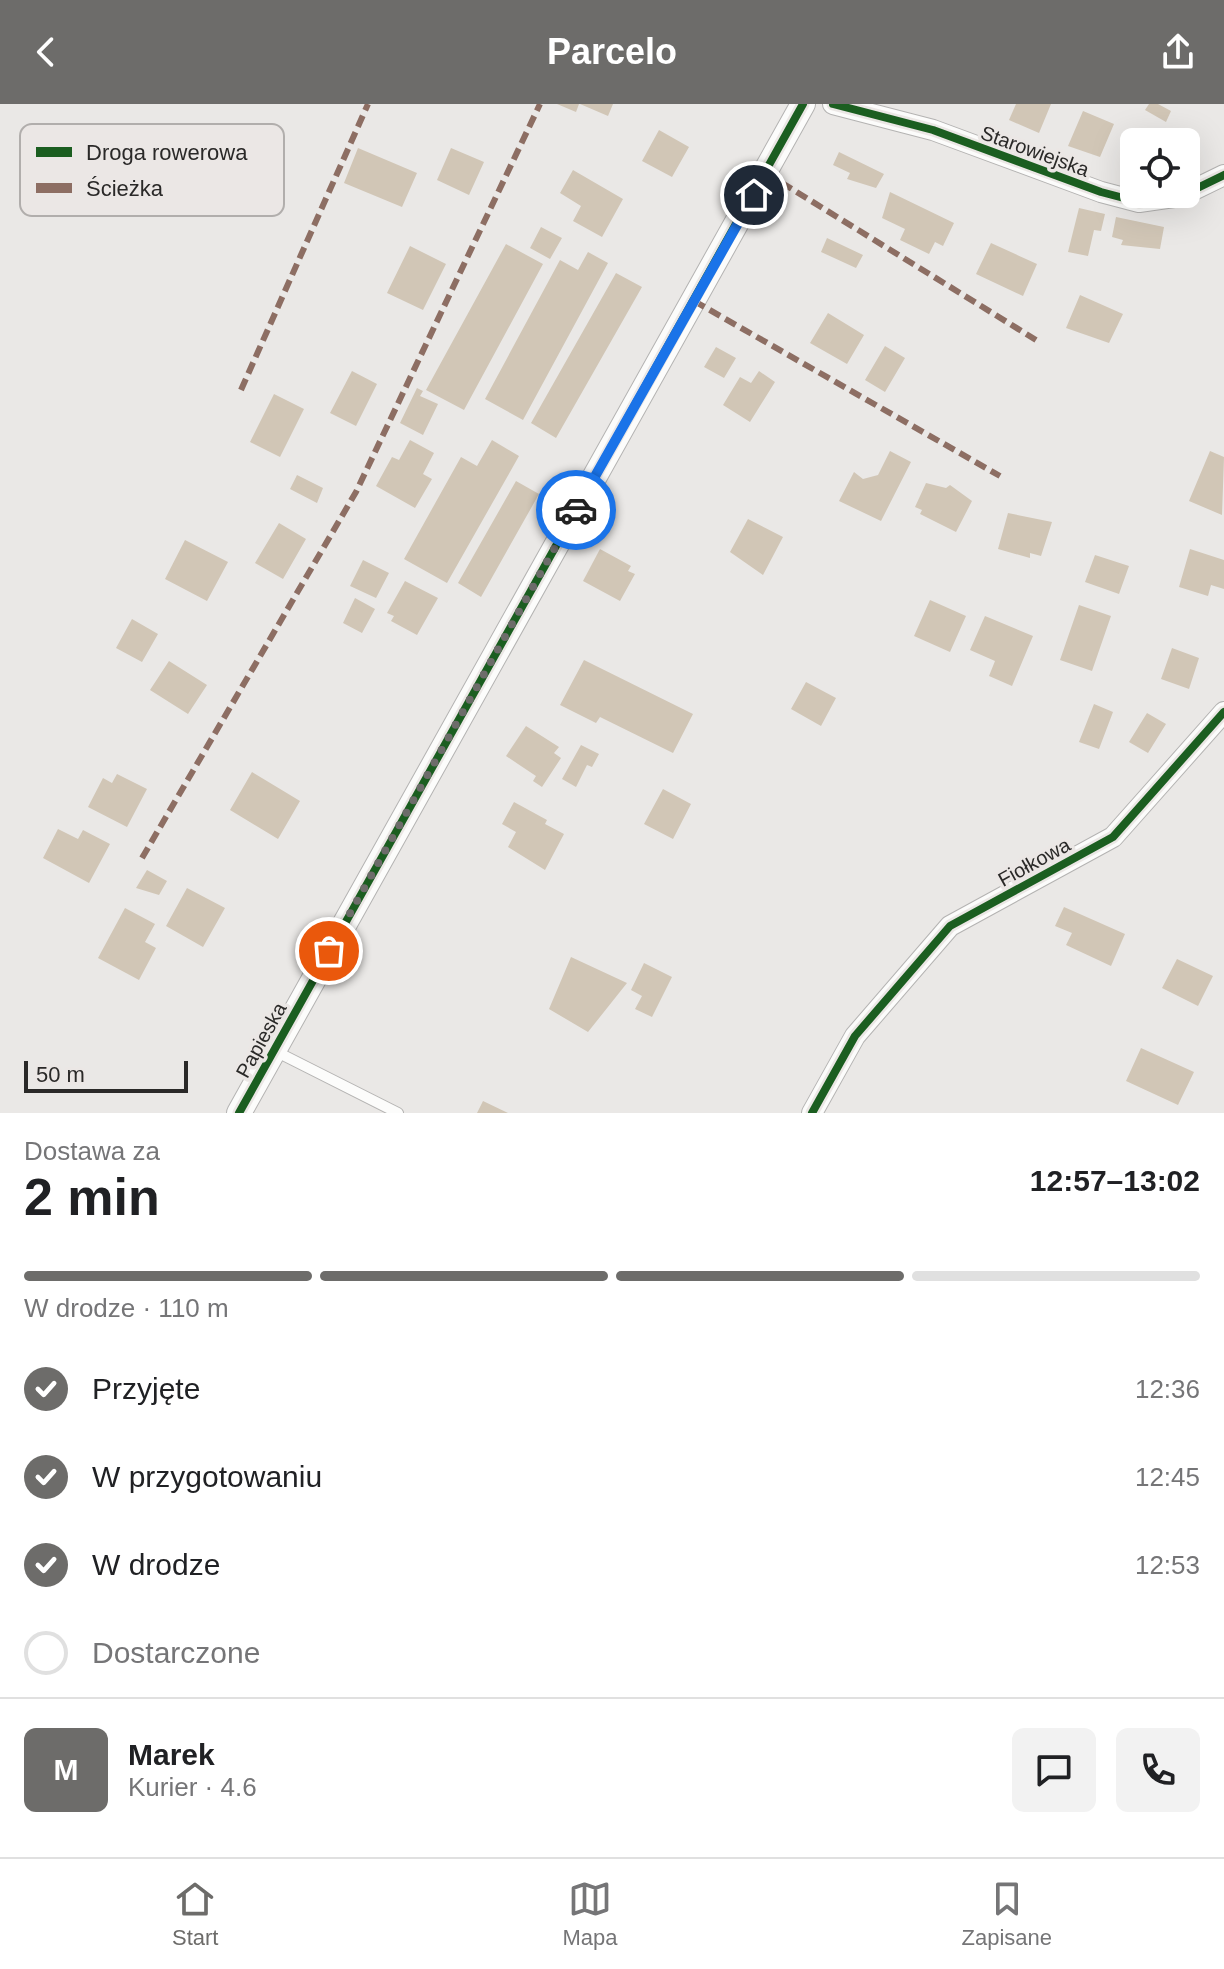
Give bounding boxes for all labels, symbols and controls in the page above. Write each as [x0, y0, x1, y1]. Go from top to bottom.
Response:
icon: back [24, 30, 68, 74]
icon: share [1156, 30, 1200, 74]
text: Parcelo [547, 31, 677, 72]
street label: Starowiejska [978, 121, 1093, 181]
legend [20, 124, 284, 216]
map controls [1120, 128, 1200, 208]
button: locate [1120, 128, 1200, 208]
text: Droga rowerowa [86, 140, 248, 165]
pin [720, 161, 788, 229]
icon: home [732, 173, 776, 217]
text: Ścieżka [86, 176, 164, 201]
courier [536, 470, 616, 550]
icon: car [554, 488, 598, 532]
street label: Fiołkowa [994, 833, 1075, 891]
pin [295, 917, 363, 985]
icon: bag [307, 929, 351, 973]
street label: Papieska [231, 998, 291, 1081]
scale bar [24, 1057, 188, 1093]
text: 50 m [36, 1062, 85, 1087]
text: Dostawa za [24, 1136, 160, 1166]
text: 12:57–13:02 [1030, 1164, 1200, 1197]
text: 2 min [24, 1168, 160, 1226]
text: W drodze · 110 m [24, 1293, 229, 1323]
icon: check [24, 1367, 68, 1411]
text: Przyjęte [92, 1372, 200, 1405]
text: 12:36 [1135, 1374, 1200, 1404]
icon: check [24, 1455, 68, 1499]
text: W przygotowaniu [92, 1460, 322, 1493]
text: 12:45 [1135, 1462, 1200, 1492]
icon: check [24, 1543, 68, 1587]
text: W drodze [92, 1548, 220, 1581]
text: 12:53 [1135, 1550, 1200, 1580]
text: Dostarczone [92, 1636, 260, 1669]
button: chat [1012, 1728, 1096, 1812]
button: phone [1116, 1728, 1200, 1812]
text: Marek [128, 1738, 215, 1771]
text: M [54, 1753, 79, 1786]
text: Kurier · 4.6 [128, 1772, 257, 1802]
tab: Start [172, 1877, 218, 1951]
tab: Mapa [562, 1877, 617, 1951]
tab: Zapisane [961, 1877, 1052, 1951]

